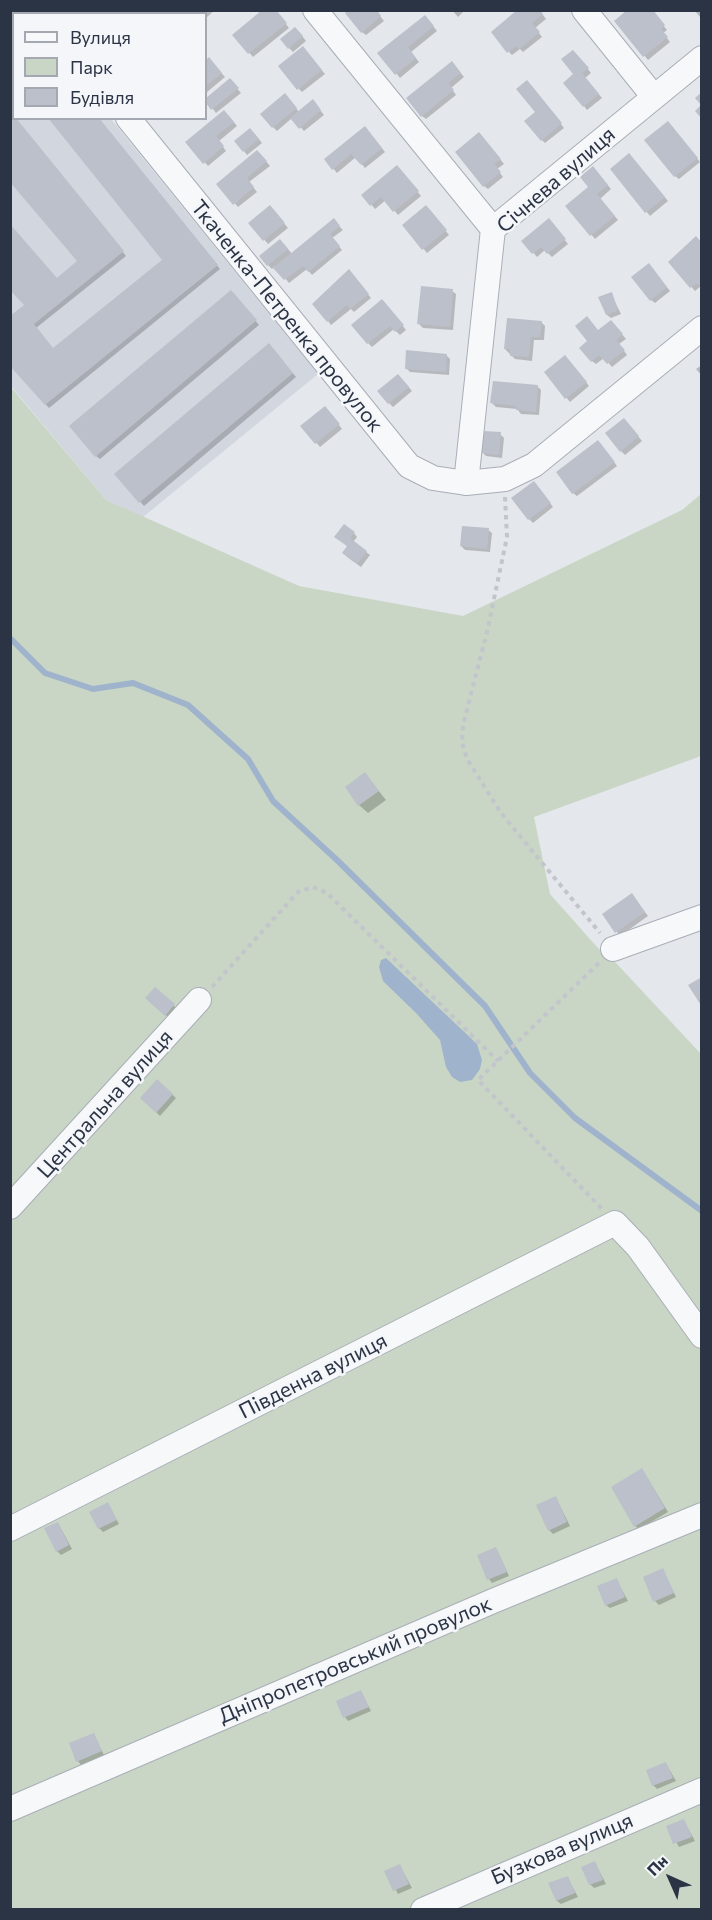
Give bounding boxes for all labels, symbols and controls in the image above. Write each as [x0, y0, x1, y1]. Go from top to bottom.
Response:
legend [12, 12, 207, 120]
text: Вулиця [70, 26, 131, 48]
text: Парк [70, 56, 113, 78]
text: Будівля [70, 86, 134, 108]
street label: Січнева вулиця [492, 122, 620, 238]
street label: Ткаченка-Петренка провулок [186, 195, 388, 437]
street label: Центральна вулиця [32, 1025, 178, 1183]
street label: Південна вулиця [235, 1328, 391, 1424]
street label: Дніпропетровський провулок [215, 1591, 495, 1729]
street label: Бузкова вулиця [487, 1808, 637, 1890]
north arrow [640, 1848, 700, 1908]
text: Пн [643, 1851, 671, 1879]

